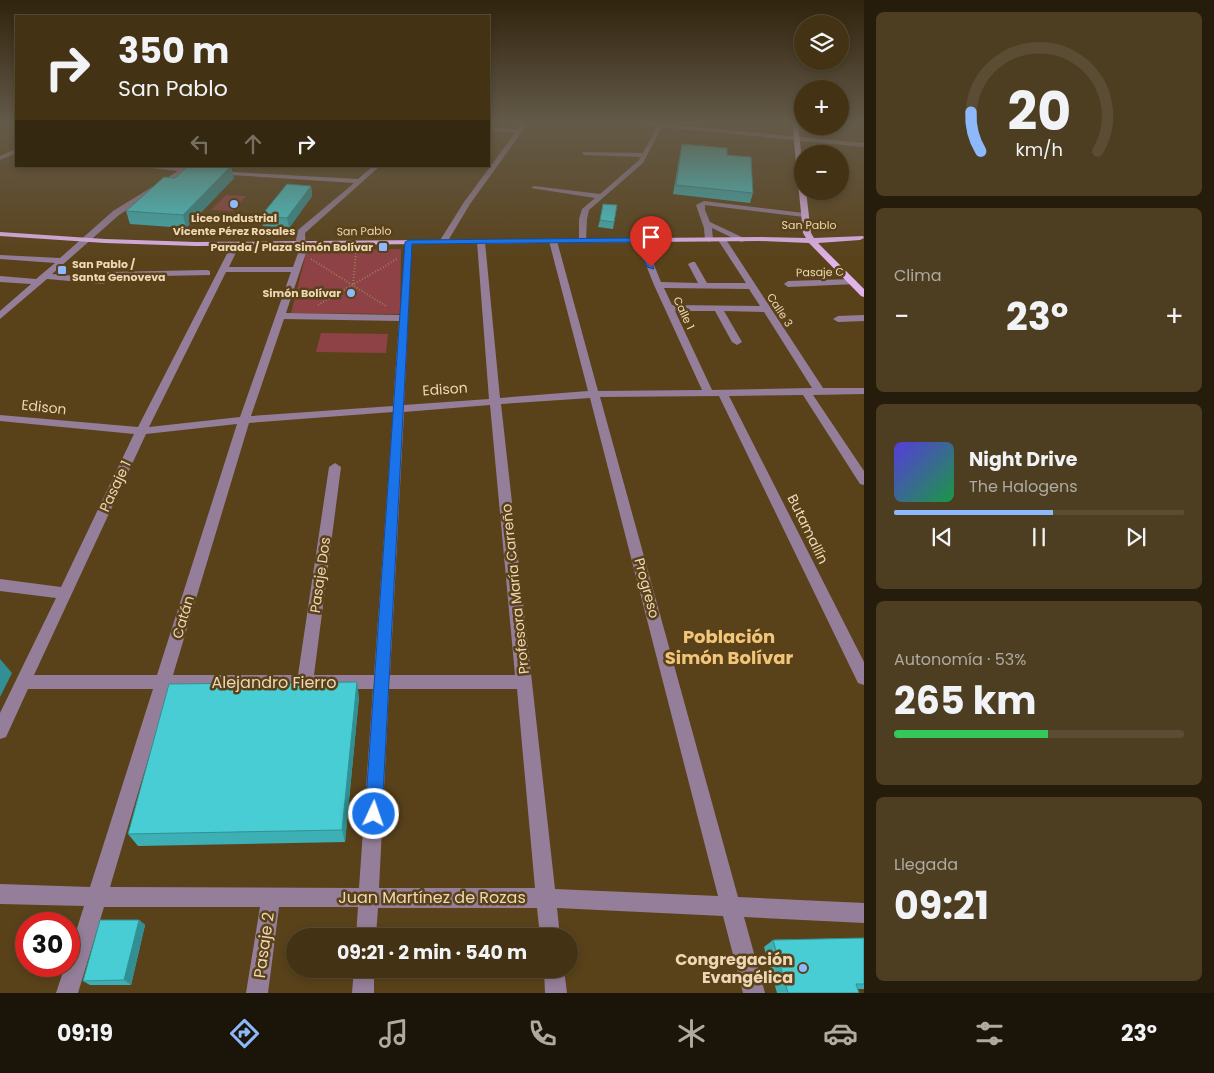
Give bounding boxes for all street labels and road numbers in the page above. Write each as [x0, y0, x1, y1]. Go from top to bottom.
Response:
street label: San Pablo [782, 217, 836, 233]
street label: San Pablo [336, 223, 392, 239]
street label: Pasaje C [796, 264, 844, 280]
street label: Calle 3 [763, 290, 797, 330]
street label: Calle 1 [669, 294, 699, 332]
street label: Edison [422, 377, 468, 401]
street label: Edison [20, 395, 68, 419]
street label: Pasaje 1 [94, 457, 136, 515]
street label: Butamallín [783, 491, 833, 567]
street label: Profesora María Carreño [496, 503, 534, 675]
street label: Pasaje Dos [305, 536, 335, 614]
street label: Progreso [629, 556, 665, 621]
street label: Catán [167, 593, 199, 641]
street label: Alejandro Fierro [211, 671, 337, 694]
street label: Juan Martínez de Rozas [338, 886, 526, 909]
street label: Pasaje 2 [248, 910, 280, 980]

